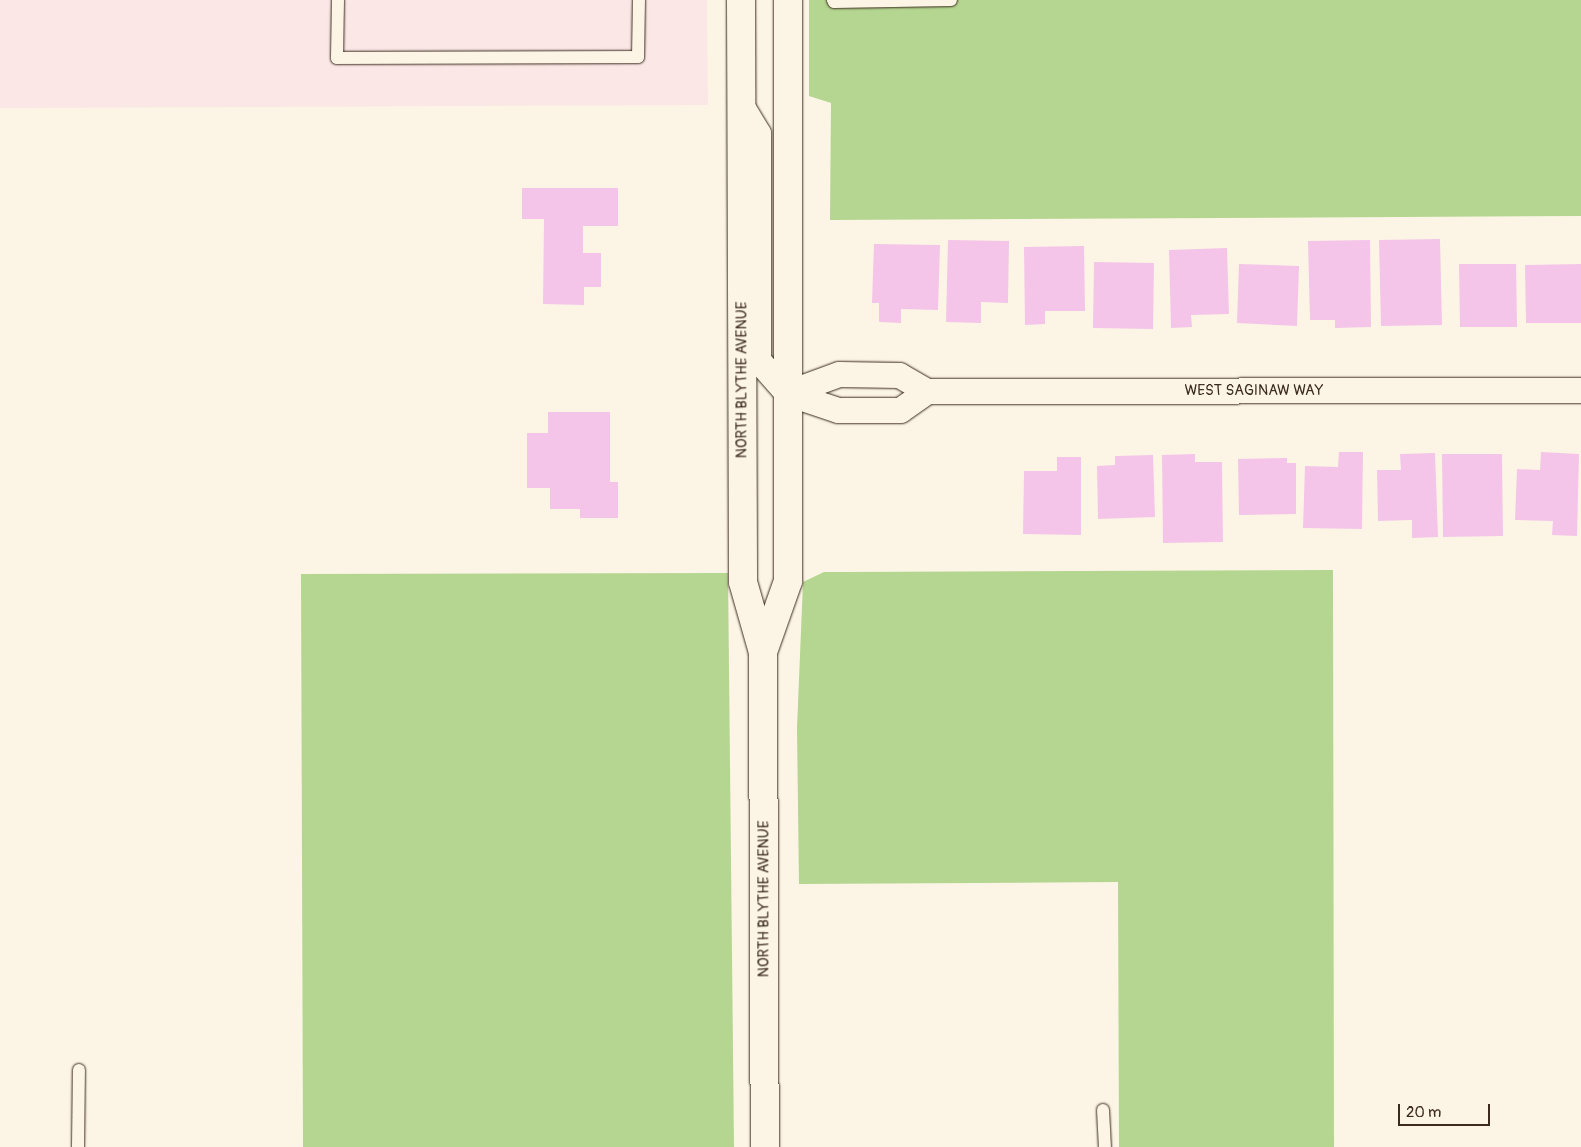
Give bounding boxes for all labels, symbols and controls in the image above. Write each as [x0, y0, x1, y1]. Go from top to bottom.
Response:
street label: NORTH BLYTHE AVENUE [733, 302, 751, 458]
street label: WEST SAGINAW WAY [1185, 382, 1323, 400]
street label: NORTH BLYTHE AVENUE [755, 821, 773, 977]
scale bar [1401, 1094, 1494, 1126]
text: 20 m [1406, 1103, 1441, 1122]

